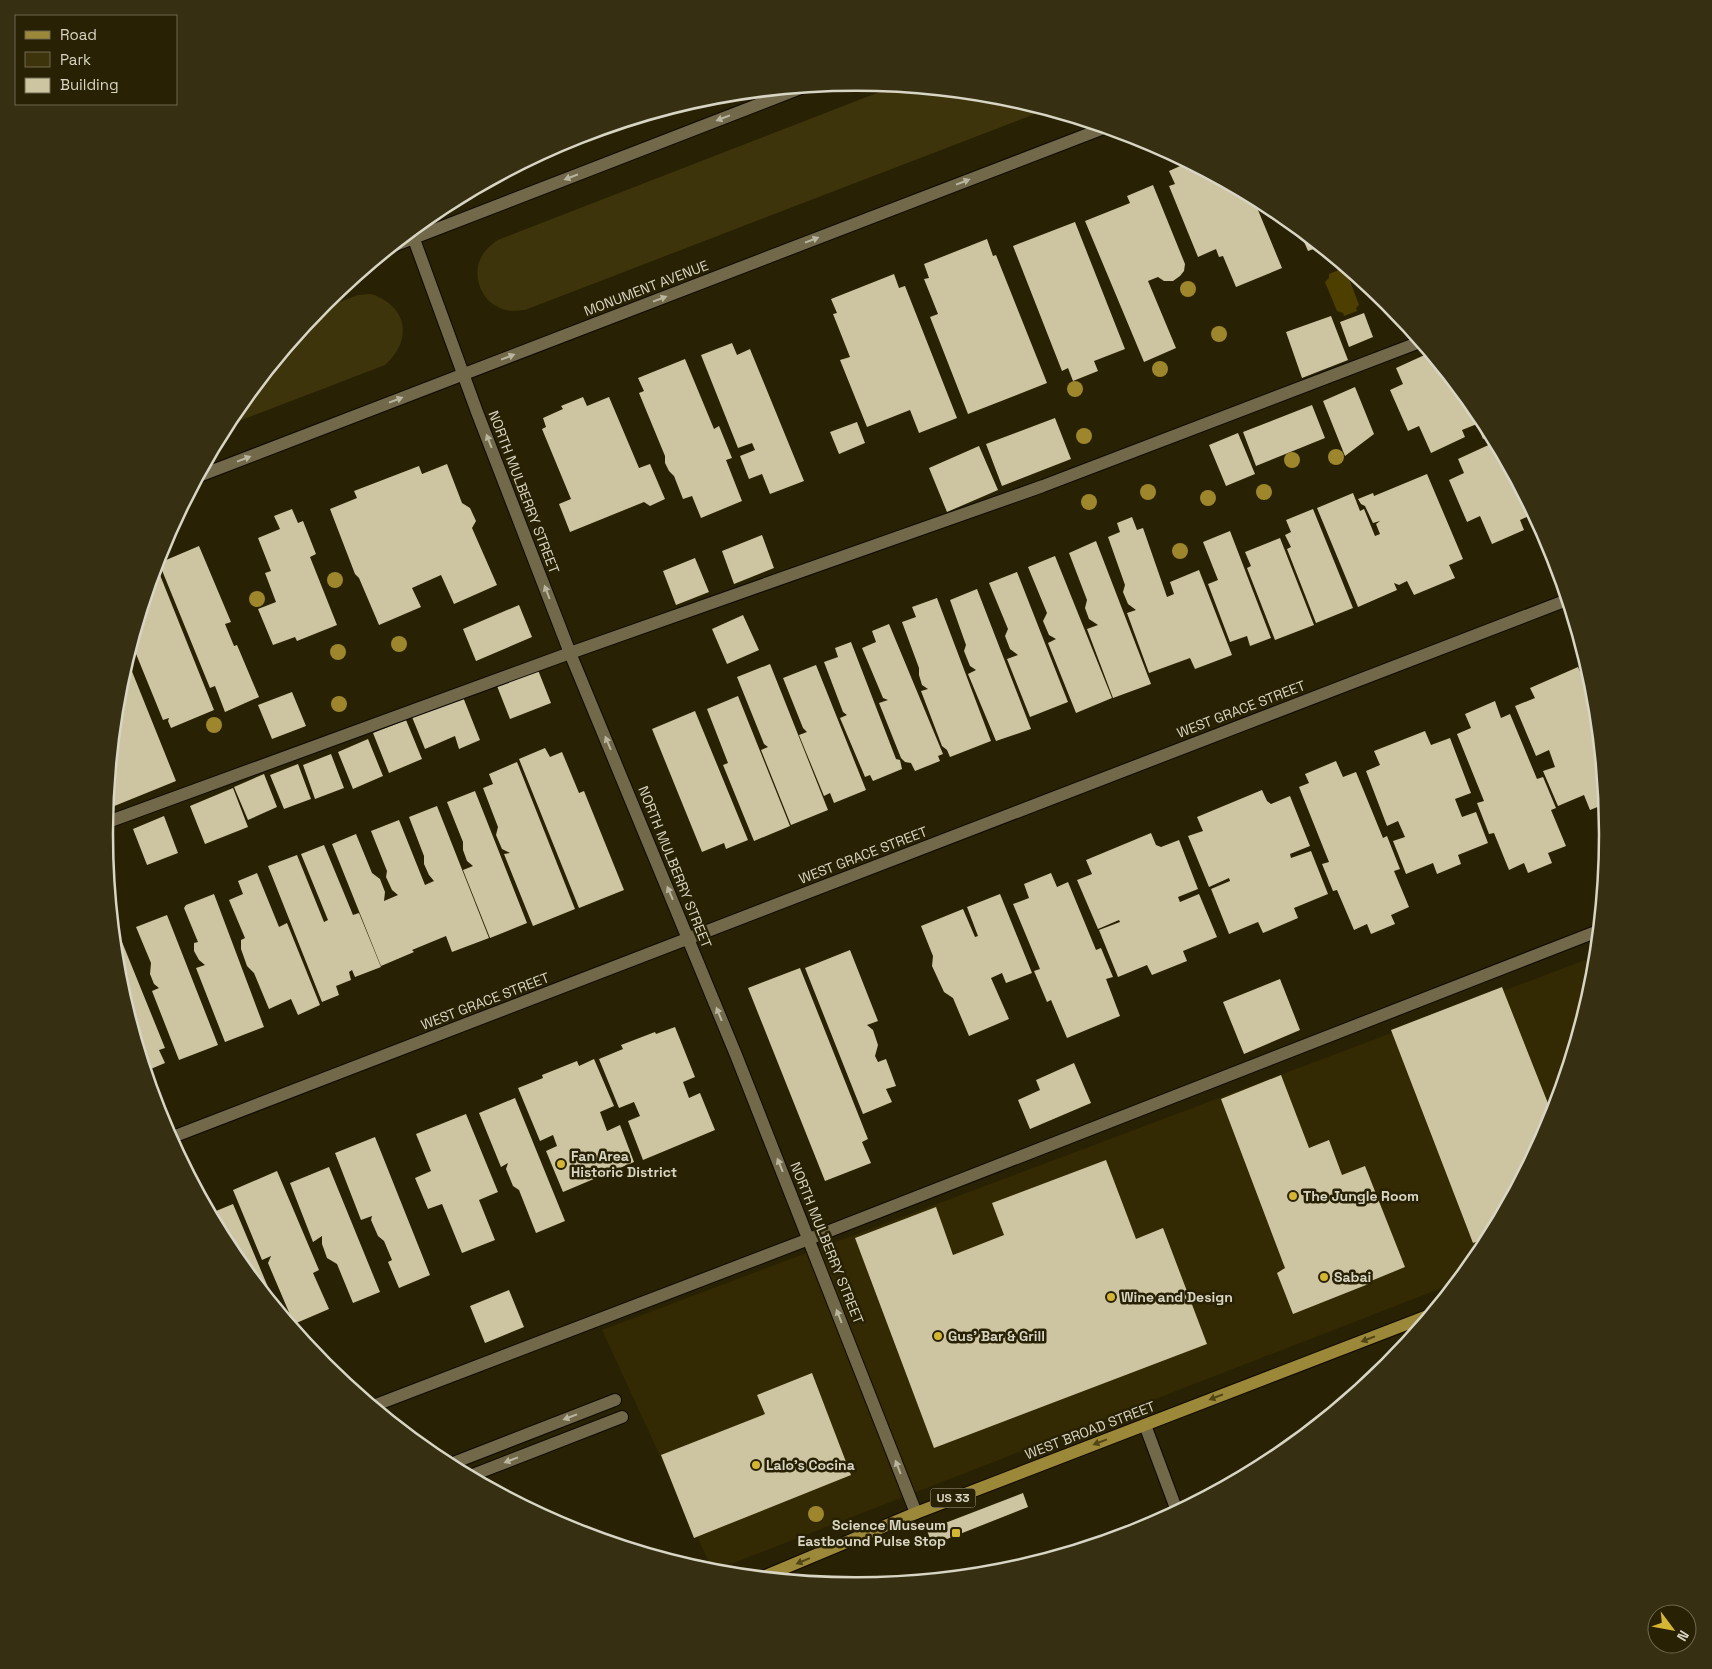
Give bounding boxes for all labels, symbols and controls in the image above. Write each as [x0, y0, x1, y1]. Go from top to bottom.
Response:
legend [15, 15, 178, 105]
text: Road [60, 25, 97, 44]
text: Park [60, 50, 91, 69]
text: Building [60, 75, 119, 94]
one-way arrow [715, 114, 730, 122]
one-way arrow [564, 174, 579, 181]
one-way arrow [956, 178, 971, 185]
one-way arrow [805, 236, 820, 244]
street label: MONUMENT AVENUE [581, 256, 711, 320]
one-way arrow [653, 294, 667, 302]
one-way arrow [501, 353, 516, 360]
one-way arrow [389, 396, 404, 404]
street label: NORTH MULBERRY STREET [485, 408, 563, 576]
one-way arrow [484, 434, 492, 448]
one-way arrow [237, 454, 252, 462]
one-way arrow [543, 585, 550, 600]
street label: WEST GRACE STREET [1174, 676, 1308, 742]
one-way arrow [603, 736, 611, 750]
street label: NORTH MULBERRY STREET [634, 783, 716, 951]
street label: WEST GRACE STREET [796, 822, 930, 888]
one-way arrow [666, 885, 674, 900]
street label: WEST GRACE STREET [418, 968, 552, 1034]
one-way arrow [715, 1007, 723, 1021]
place label: Fan Area Historic District [571, 1147, 677, 1181]
marker: Fan Area Historic District [555, 1158, 567, 1170]
one-way arrow [775, 1158, 783, 1172]
street label: NORTH MULBERRY STREET [786, 1159, 868, 1327]
place label: The Jungle Room [1303, 1187, 1419, 1205]
marker: The Jungle Room [1287, 1190, 1299, 1202]
place label: Sabai [1334, 1268, 1371, 1286]
marker: Sabai [1318, 1271, 1330, 1283]
place label: Wine and Design [1121, 1288, 1233, 1306]
marker: Wine and Design [1105, 1291, 1117, 1303]
one-way arrow [835, 1308, 843, 1323]
place label: Gus' Bar & Grill [948, 1327, 1045, 1345]
marker: Gus' Bar & Grill [932, 1330, 944, 1342]
one-way arrow [1360, 1335, 1375, 1343]
one-way arrow [1209, 1394, 1223, 1402]
street label: WEST BROAD STREET [1022, 1397, 1158, 1463]
one-way arrow [562, 1414, 577, 1422]
one-way arrow [1092, 1438, 1107, 1446]
place label: Lalo’s Cocina [766, 1456, 855, 1474]
one-way arrow [504, 1457, 519, 1464]
marker: Lalo’s Cocina [750, 1459, 762, 1471]
one-way arrow [894, 1460, 902, 1474]
road number: US 33 [930, 1489, 976, 1508]
place label: Science Museum Eastbound Pulse Stop [798, 1516, 946, 1550]
marker: Science Museum Eastbound Pulse Stop [950, 1527, 962, 1539]
one-way arrow [796, 1557, 810, 1565]
north arrow [1647, 1604, 1697, 1654]
text: N [1673, 1627, 1693, 1645]

